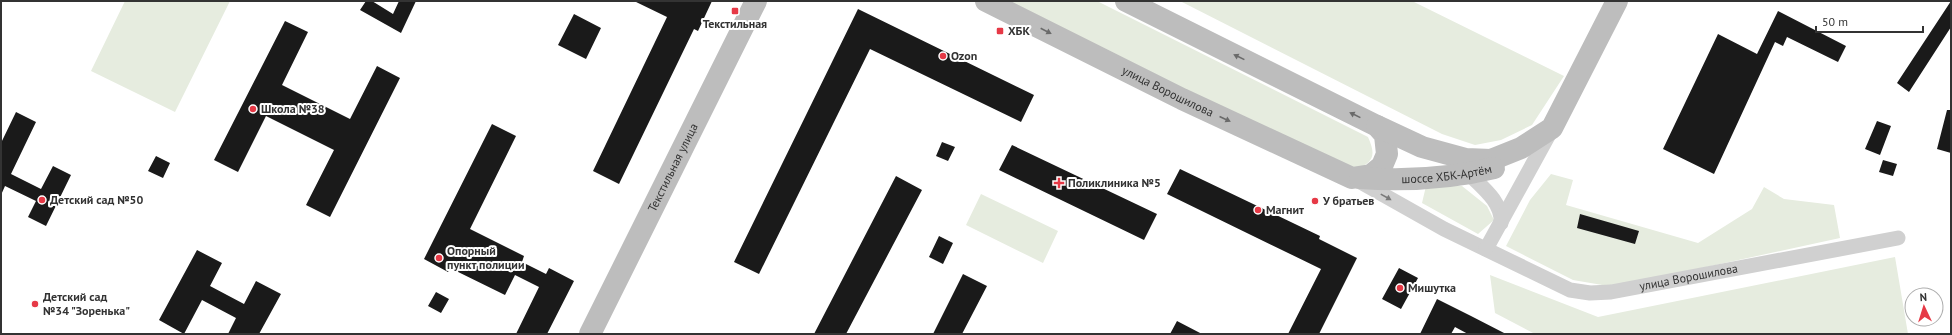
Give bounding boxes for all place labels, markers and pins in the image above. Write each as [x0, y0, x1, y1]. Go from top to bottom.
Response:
marker: Текстильная [730, 6, 740, 16]
place label: Текстильная [703, 16, 767, 31]
place label: ХБК [1008, 23, 1030, 38]
marker: ХБК [995, 26, 1005, 36]
place label: Ozon [951, 48, 977, 63]
marker: Ozon [938, 51, 948, 61]
place label: Школа №38 [261, 101, 325, 116]
marker: Школа №38 [248, 104, 258, 114]
place label: Поликлиника №5 [1068, 175, 1161, 190]
marker: Поликлиника №5 [1053, 177, 1065, 189]
place label: Детский сад №50 [50, 192, 143, 207]
place label: У братьев [1322, 193, 1374, 208]
marker: Детский сад №50 [37, 195, 47, 205]
marker: У братьев [1310, 196, 1320, 206]
place label: Магнит [1266, 202, 1304, 217]
marker: Магнит [1253, 205, 1263, 215]
place label: Опорный пункт полиции [447, 243, 524, 272]
marker: Опорный пункт полиции [434, 253, 444, 263]
place label: Мишутка [1408, 280, 1456, 295]
marker: Мишутка [1395, 283, 1405, 293]
place label: Детский сад №34 "Зоренька" [43, 289, 130, 318]
marker: Детский сад №34 "Зоренька" [30, 299, 40, 309]

